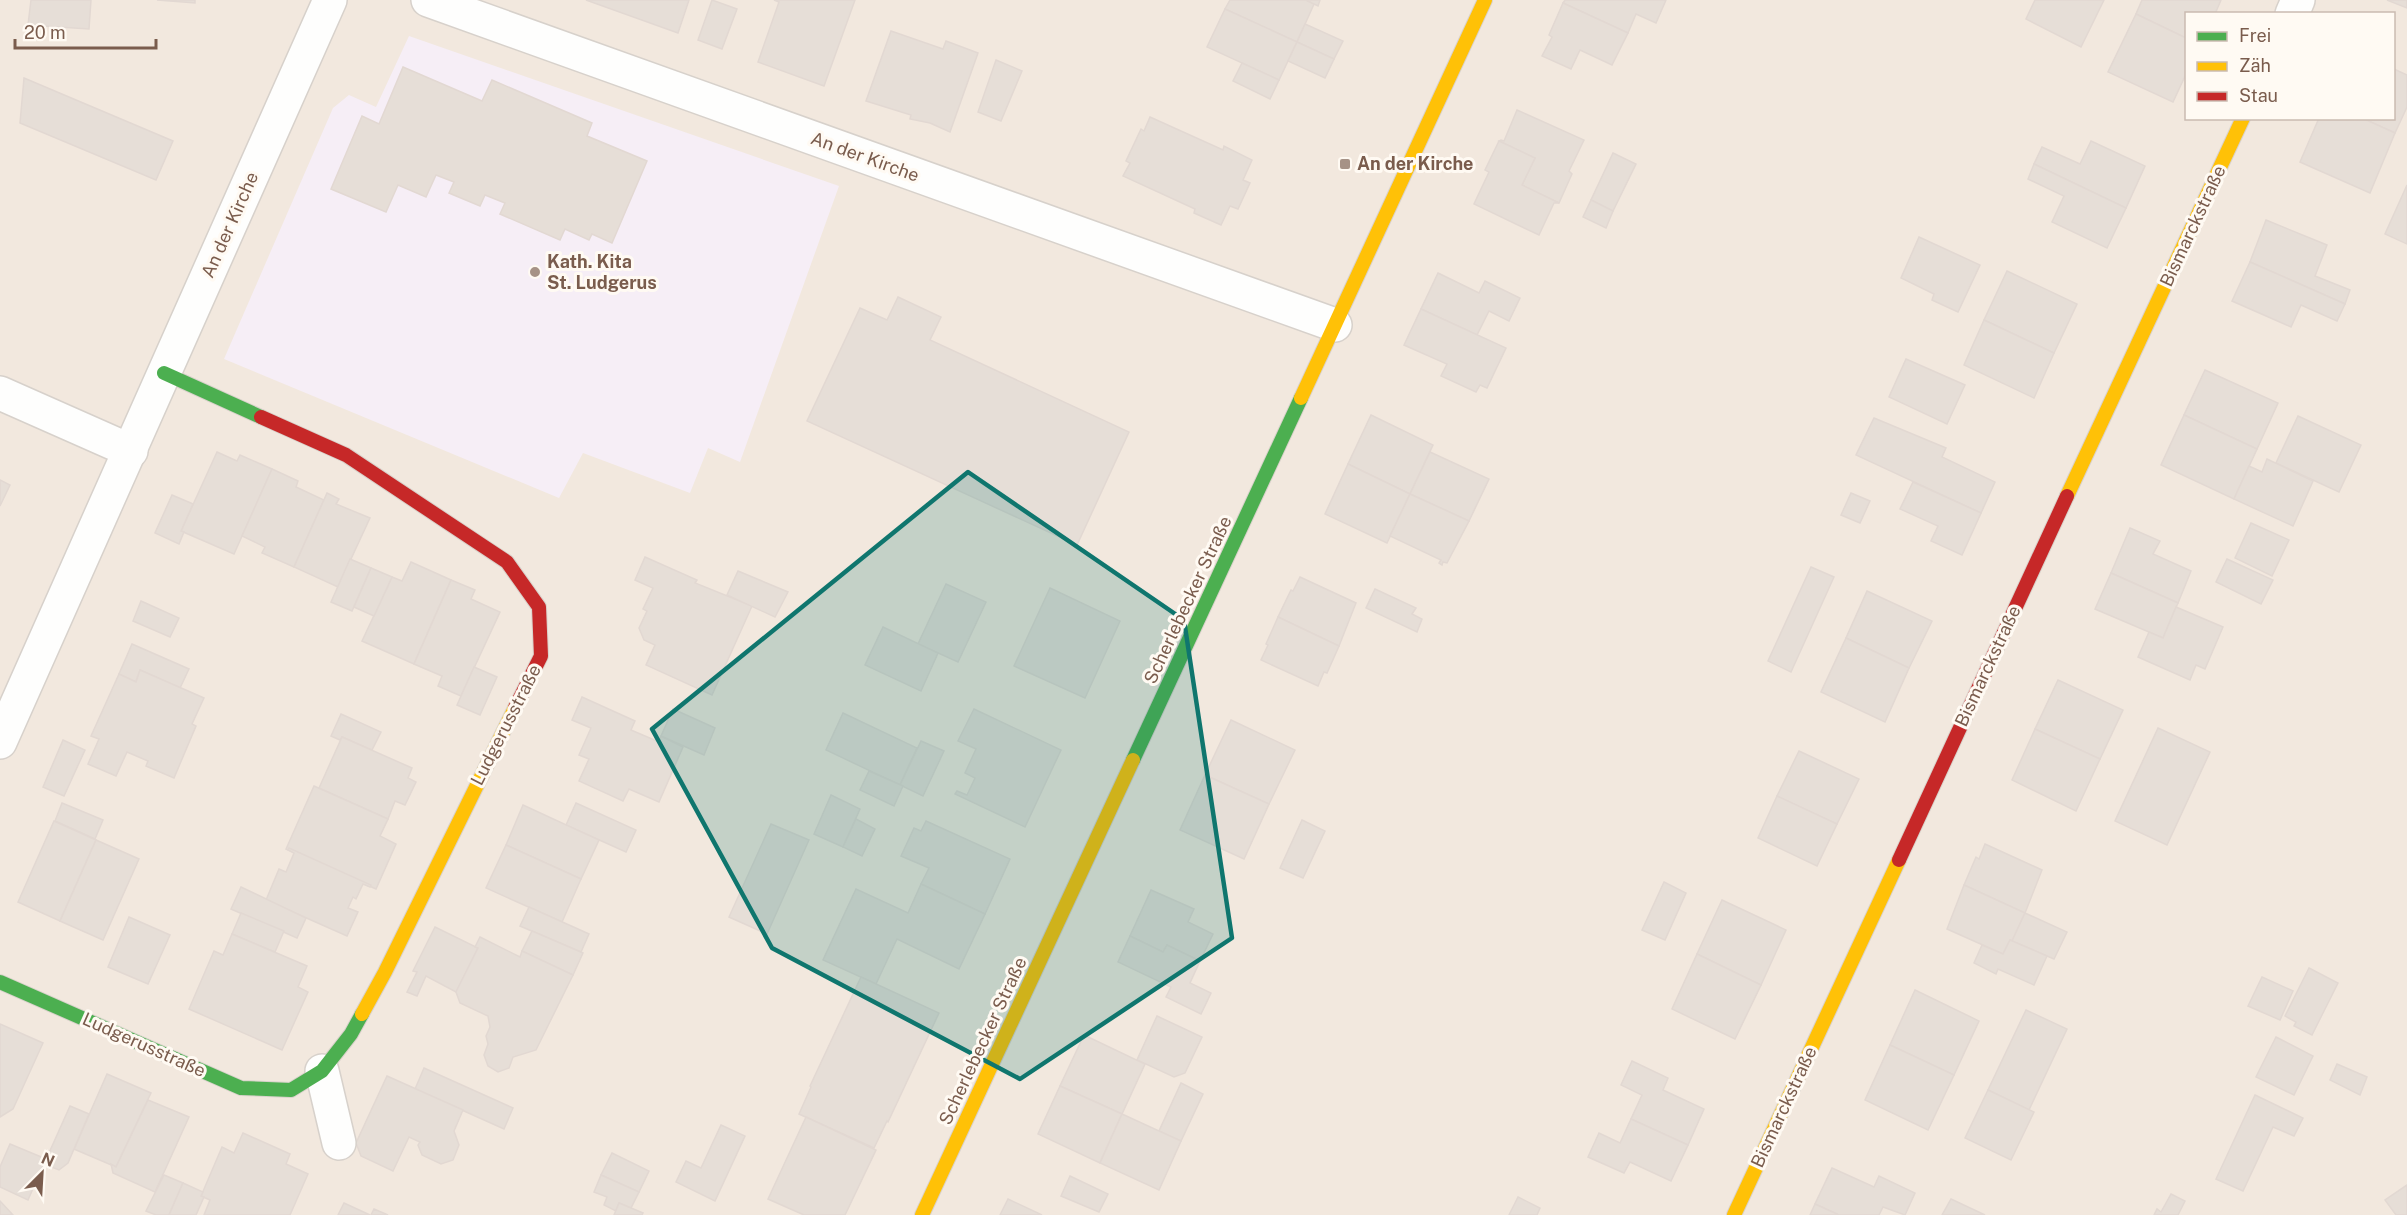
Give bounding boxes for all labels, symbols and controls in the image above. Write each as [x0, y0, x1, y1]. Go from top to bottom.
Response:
scale bar [15, 12, 156, 50]
legend [2185, 12, 2395, 120]
text: 20 m [24, 22, 66, 43]
text: Frei [2239, 25, 2271, 46]
text: Zäh [2239, 55, 2271, 76]
text: Stau [2239, 85, 2278, 106]
street label: An der Kirche [808, 127, 922, 186]
place label: An der Kirche [1357, 153, 1474, 174]
marker: An der Kirche [1338, 157, 1352, 171]
street label: Bismarckstraße [2155, 162, 2230, 290]
street label: An der Kirche [197, 169, 262, 281]
place label: Kath. Kita St. Ludgerus [547, 251, 657, 293]
marker: Kath. Kita St. Ludgerus [528, 265, 542, 279]
street label: Scherlebecker Straße [1139, 513, 1236, 687]
street label: Bismarckstraße [1950, 602, 2025, 730]
street label: Ludgerusstraße [466, 661, 545, 789]
street label: Scherlebecker Straße [934, 954, 1031, 1128]
street label: Ludgerusstraße [79, 1008, 209, 1081]
street label: Bismarckstraße [1746, 1043, 1821, 1171]
north arrow [12, 1143, 72, 1203]
text: N [38, 1149, 57, 1171]

